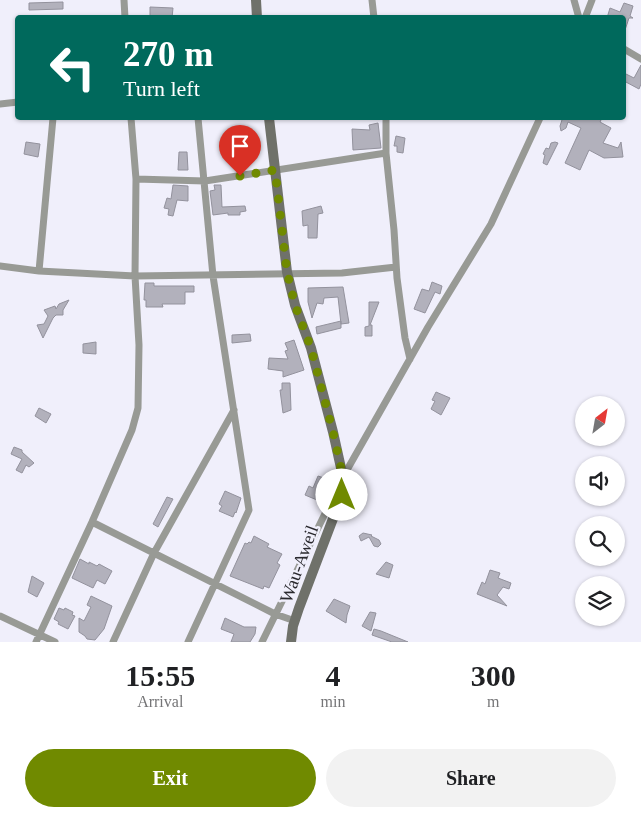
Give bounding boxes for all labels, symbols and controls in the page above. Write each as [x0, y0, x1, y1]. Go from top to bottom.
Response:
icon: left [40, 35, 105, 100]
text: 270 m [123, 35, 213, 74]
text: Turn left [123, 76, 200, 101]
pin [219, 125, 261, 176]
icon: arrive [226, 132, 254, 160]
north arrow [575, 396, 625, 446]
map controls [575, 396, 625, 626]
button: sound [575, 456, 625, 506]
position arrow [315, 468, 367, 520]
button: search [575, 516, 625, 566]
street label: Wau-Aweil [276, 523, 322, 605]
button: layers [575, 576, 625, 626]
text: 15:55 [125, 659, 195, 692]
text: 4 [325, 659, 340, 692]
text: 300 [471, 659, 516, 692]
text: Arrival [137, 693, 183, 710]
text: min [321, 693, 345, 710]
text: m [487, 693, 499, 710]
button: Exit [25, 749, 316, 807]
button: Share [326, 749, 616, 807]

